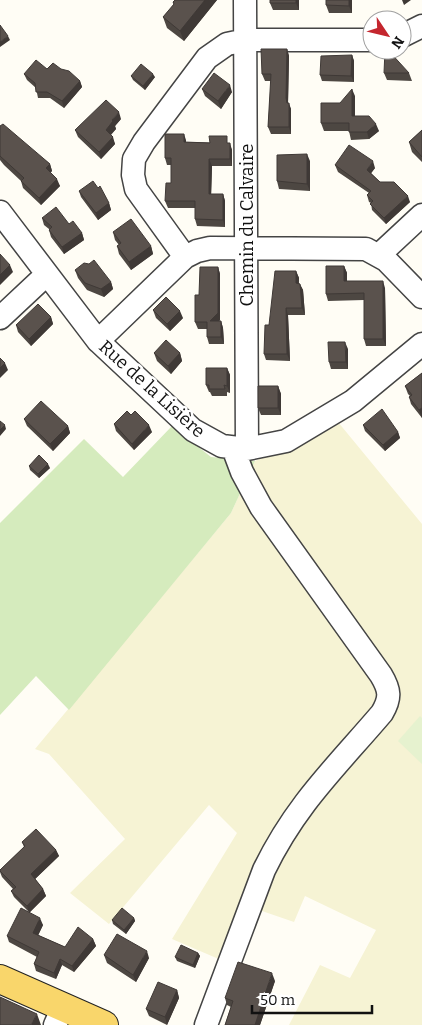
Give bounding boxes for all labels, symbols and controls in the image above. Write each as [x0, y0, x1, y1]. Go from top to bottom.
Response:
north arrow [362, 10, 412, 60]
text: N [387, 33, 407, 52]
street label: Chemin du Calvaire [236, 144, 258, 306]
street label: Rue de la Lisière [95, 336, 209, 442]
scale bar [252, 982, 372, 1014]
text: 50 m [260, 991, 296, 1009]

